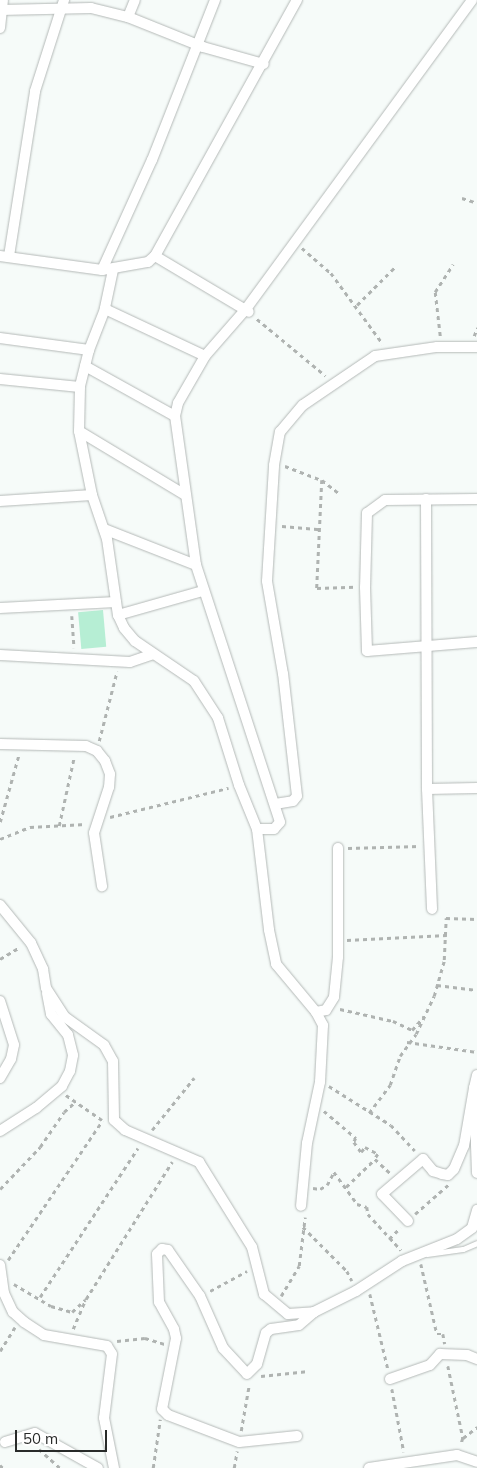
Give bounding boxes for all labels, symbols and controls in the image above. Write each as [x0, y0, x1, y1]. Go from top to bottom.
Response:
scale bar [18, 1420, 110, 1452]
text: 50 m [23, 1429, 58, 1448]

